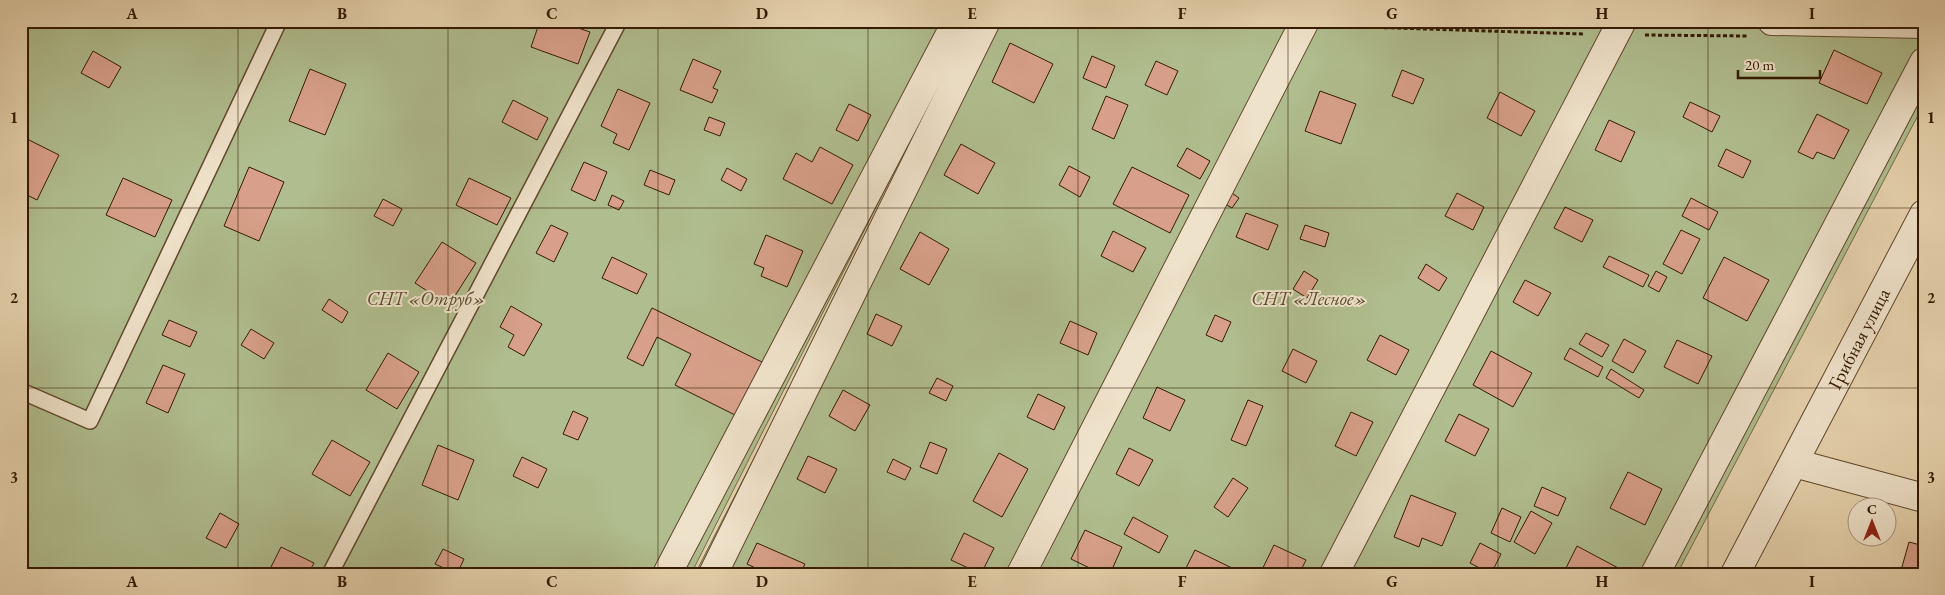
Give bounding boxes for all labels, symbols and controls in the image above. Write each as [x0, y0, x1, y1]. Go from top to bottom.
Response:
text: A [125, 3, 138, 24]
text: B [337, 3, 347, 24]
text: C [546, 3, 558, 24]
text: D [756, 3, 768, 24]
text: E [967, 3, 977, 24]
text: F [1178, 3, 1187, 24]
text: G [1386, 3, 1398, 24]
text: H [1596, 3, 1609, 24]
text: I [1809, 3, 1815, 24]
scale bar [1738, 48, 1820, 80]
text: 20 m [1745, 55, 1774, 74]
text: 1 [10, 107, 18, 128]
text: 1 [1927, 107, 1935, 128]
street label: Грибная улица [1822, 283, 1896, 394]
park label: СНТ «Отруб» [367, 286, 485, 311]
park label: СНТ «Лесное» [1251, 286, 1367, 311]
text: 2 [10, 287, 19, 308]
text: 2 [1927, 287, 1936, 308]
text: 3 [10, 467, 18, 488]
text: 3 [1927, 467, 1935, 488]
north arrow [1848, 498, 1898, 548]
text: С [1867, 500, 1877, 518]
text: A [125, 571, 138, 592]
text: B [337, 571, 347, 592]
text: C [546, 571, 558, 592]
text: D [756, 571, 768, 592]
text: E [967, 571, 977, 592]
text: F [1178, 571, 1187, 592]
text: G [1386, 571, 1398, 592]
text: H [1596, 571, 1609, 592]
text: I [1809, 571, 1815, 592]

